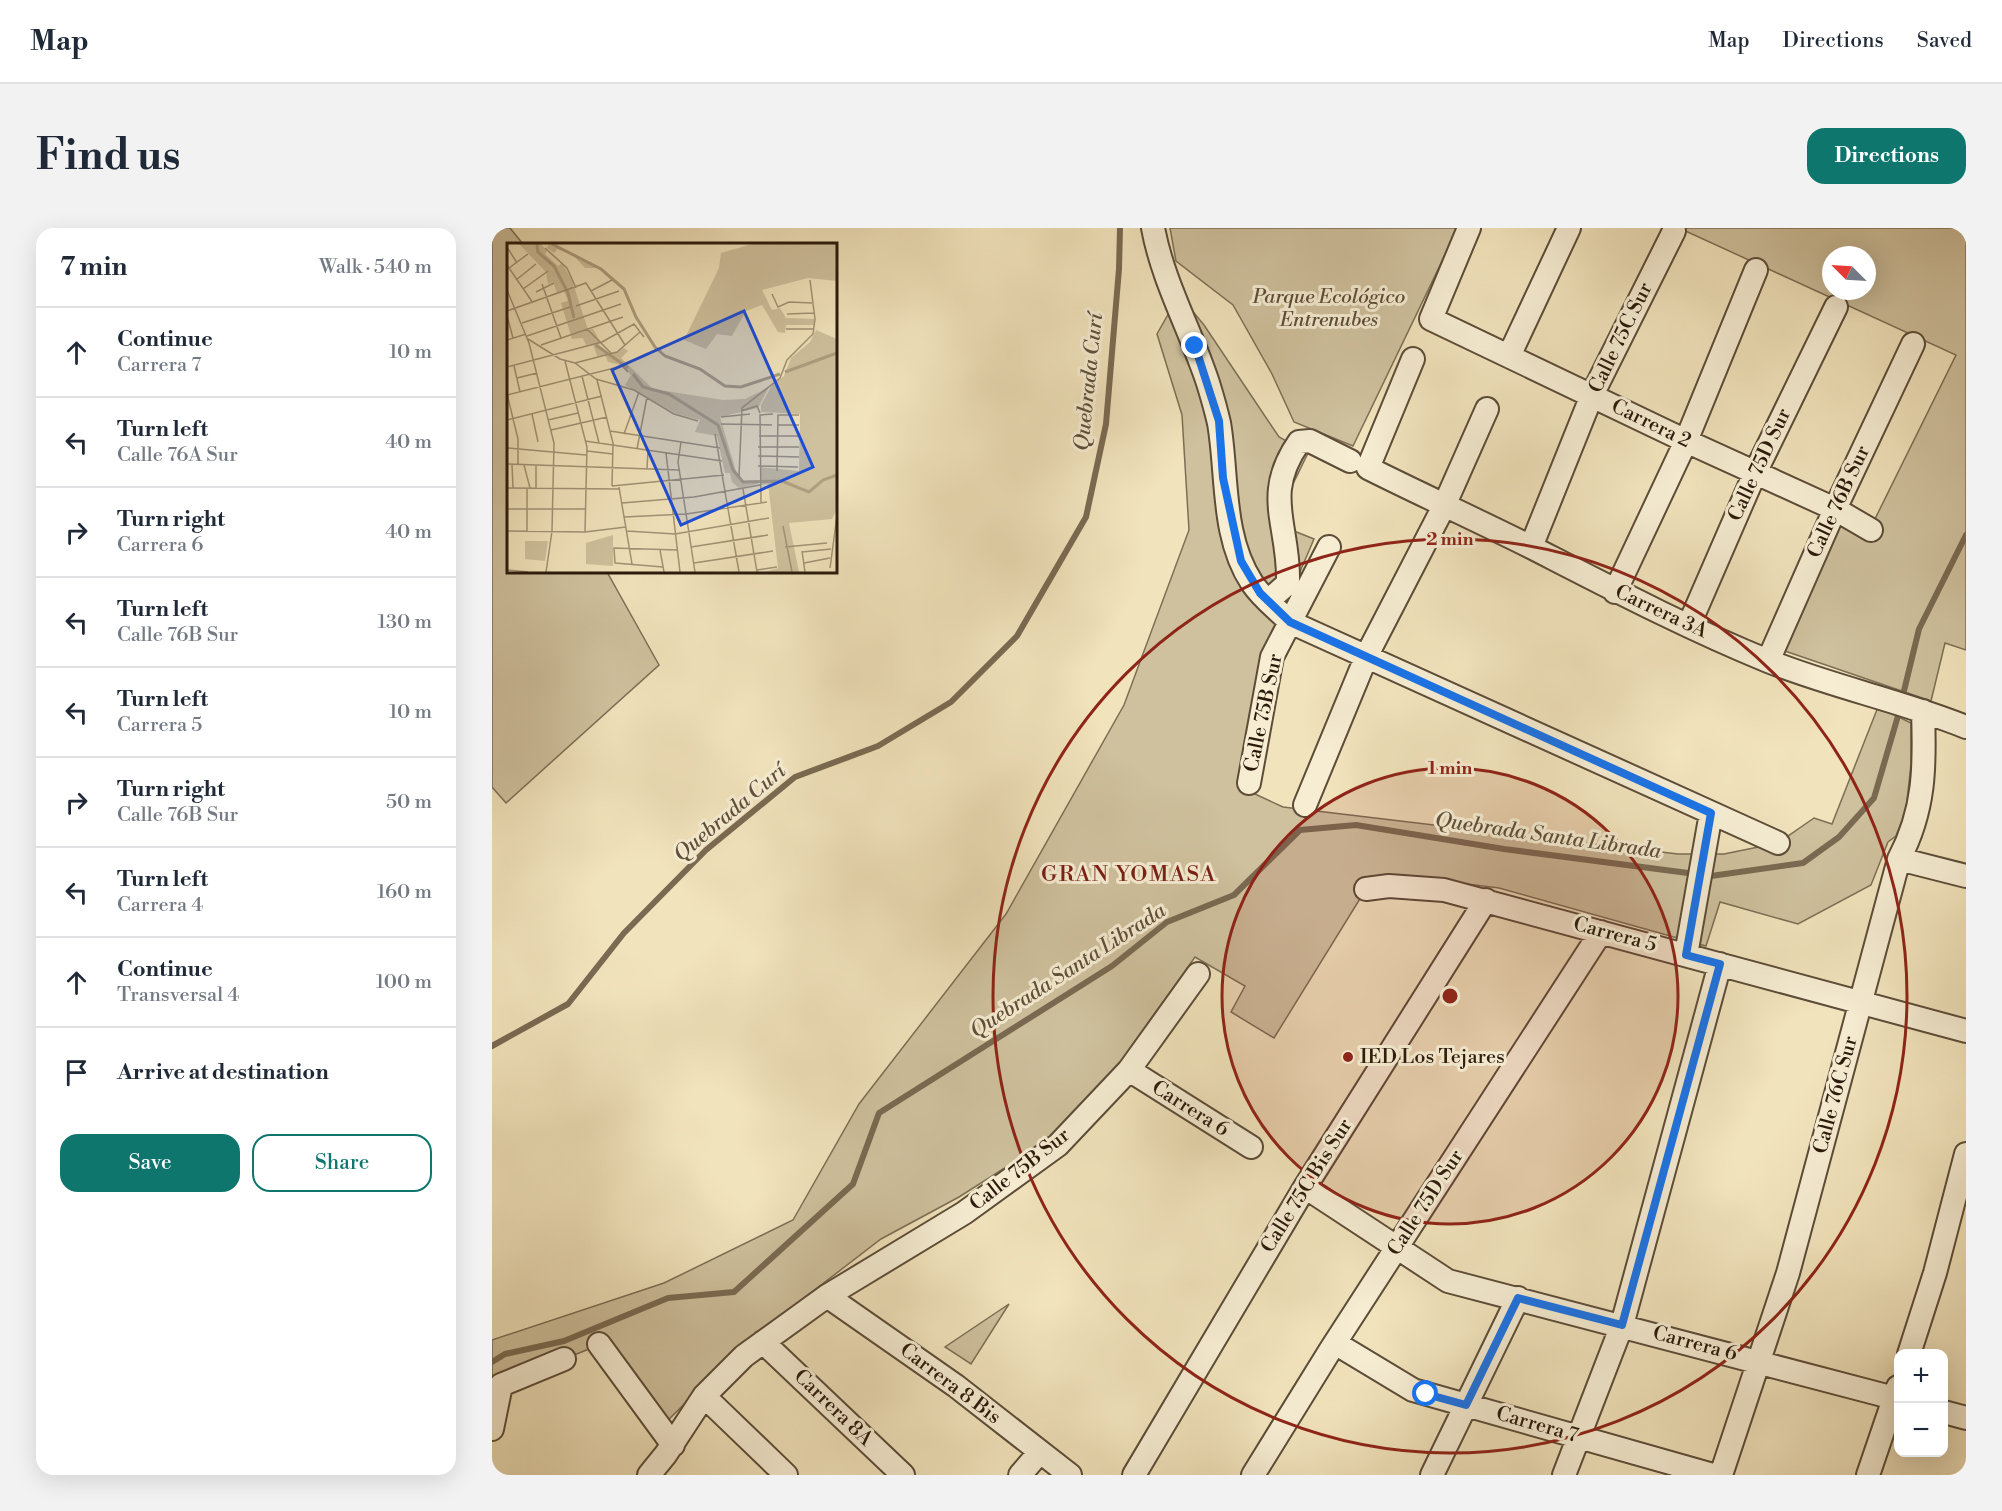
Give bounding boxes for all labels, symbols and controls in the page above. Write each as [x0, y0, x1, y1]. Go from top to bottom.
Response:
text: Map [30, 24, 89, 59]
text: Map [1708, 28, 1750, 54]
text: Directions [1783, 28, 1884, 54]
text: Saved [1917, 28, 1972, 54]
button: Directions [1807, 128, 1966, 184]
text: Find us [36, 130, 180, 183]
inset map [507, 243, 837, 573]
north arrow [1822, 246, 1876, 300]
text: 7 min [60, 251, 127, 283]
text: Walk · 540 m [319, 255, 432, 280]
street label: Calle 75C Sur [1583, 278, 1659, 397]
park label: Parque Ecológico Entrenubes [1252, 285, 1405, 333]
water label: Quebrada Curí [1069, 309, 1109, 452]
text: Continue [117, 326, 213, 353]
route end [1181, 332, 1207, 358]
icon: ahead [60, 336, 93, 369]
text: 10 m [389, 340, 432, 365]
text: Carrera 7 [117, 353, 201, 378]
street label: Carrera 2 [1607, 394, 1695, 454]
street label: Calle 75D Sur [1723, 404, 1797, 525]
text: Turn left [117, 416, 208, 443]
icon: left [60, 426, 93, 459]
text: 40 m [385, 430, 432, 455]
street label: Calle 76B Sur [1802, 441, 1876, 562]
text: Calle 76A Sur [117, 443, 238, 468]
text: Turn right [117, 506, 225, 533]
icon: right [60, 516, 93, 549]
text: 40 m [385, 520, 432, 545]
text: 2 min [1426, 528, 1474, 551]
text: Carrera 6 [117, 533, 203, 558]
street label: Carrera 3A [1611, 580, 1712, 645]
text: Turn left [117, 596, 208, 623]
icon: left [60, 606, 93, 639]
text: 130 m [377, 610, 432, 635]
text: Calle 76B Sur [117, 623, 238, 648]
street label: Calle 75B Sur [1239, 651, 1289, 774]
text: Turn left [117, 686, 208, 713]
icon: left [60, 696, 93, 729]
text: 10 m [389, 700, 432, 725]
text: Carrera 5 [117, 713, 202, 738]
water label: Quebrada Curí [669, 757, 793, 868]
text: 1 min [1428, 757, 1472, 780]
text: Turn right [117, 776, 225, 803]
icon: right [60, 786, 93, 819]
text: 50 m [386, 790, 432, 815]
text: Calle 76B Sur [117, 803, 238, 828]
water label: Quebrada Santa Librada [1433, 807, 1663, 865]
district label: GRAN YOMASA [1041, 861, 1217, 888]
text: Turn left [117, 866, 208, 893]
icon: left [60, 876, 93, 909]
text: 160 m [377, 880, 432, 905]
text: Carrera 4 [117, 893, 203, 918]
water label: Quebrada Santa Librada [965, 898, 1171, 1044]
street label: Carrera 5 [1571, 912, 1659, 958]
text: Continue [117, 956, 213, 983]
icon: ahead [60, 966, 93, 999]
text: 100 m [376, 970, 432, 995]
text: Transversal 4 [117, 983, 239, 1008]
centre of rings [1440, 986, 1460, 1006]
street label: Calle 76C Sur [1808, 1033, 1864, 1157]
place label: IED Los Tejares [1360, 1045, 1505, 1070]
marker: IED Los Tejares [1341, 1050, 1355, 1064]
icon: arrive [60, 1056, 93, 1089]
text: Arrive at destination [117, 1059, 329, 1086]
street label: Carrera 6 [1147, 1076, 1233, 1142]
street label: Calle 75C Bis Sur [1256, 1114, 1358, 1258]
street label: Calle 75B Sur [965, 1123, 1075, 1217]
button: Save [60, 1134, 240, 1192]
button: Share [252, 1134, 432, 1192]
street label: Calle 75D Sur [1382, 1145, 1470, 1261]
street label: Carrera 6 [1650, 1321, 1740, 1367]
street label: Carrera 8 Bis [895, 1338, 1005, 1430]
map controls [1894, 1349, 1948, 1457]
button: + [1894, 1349, 1948, 1403]
street label: Carrera 8A [788, 1364, 879, 1453]
route start [1412, 1380, 1438, 1406]
street label: Carrera 7 [1493, 1401, 1581, 1449]
button: − [1894, 1403, 1948, 1457]

